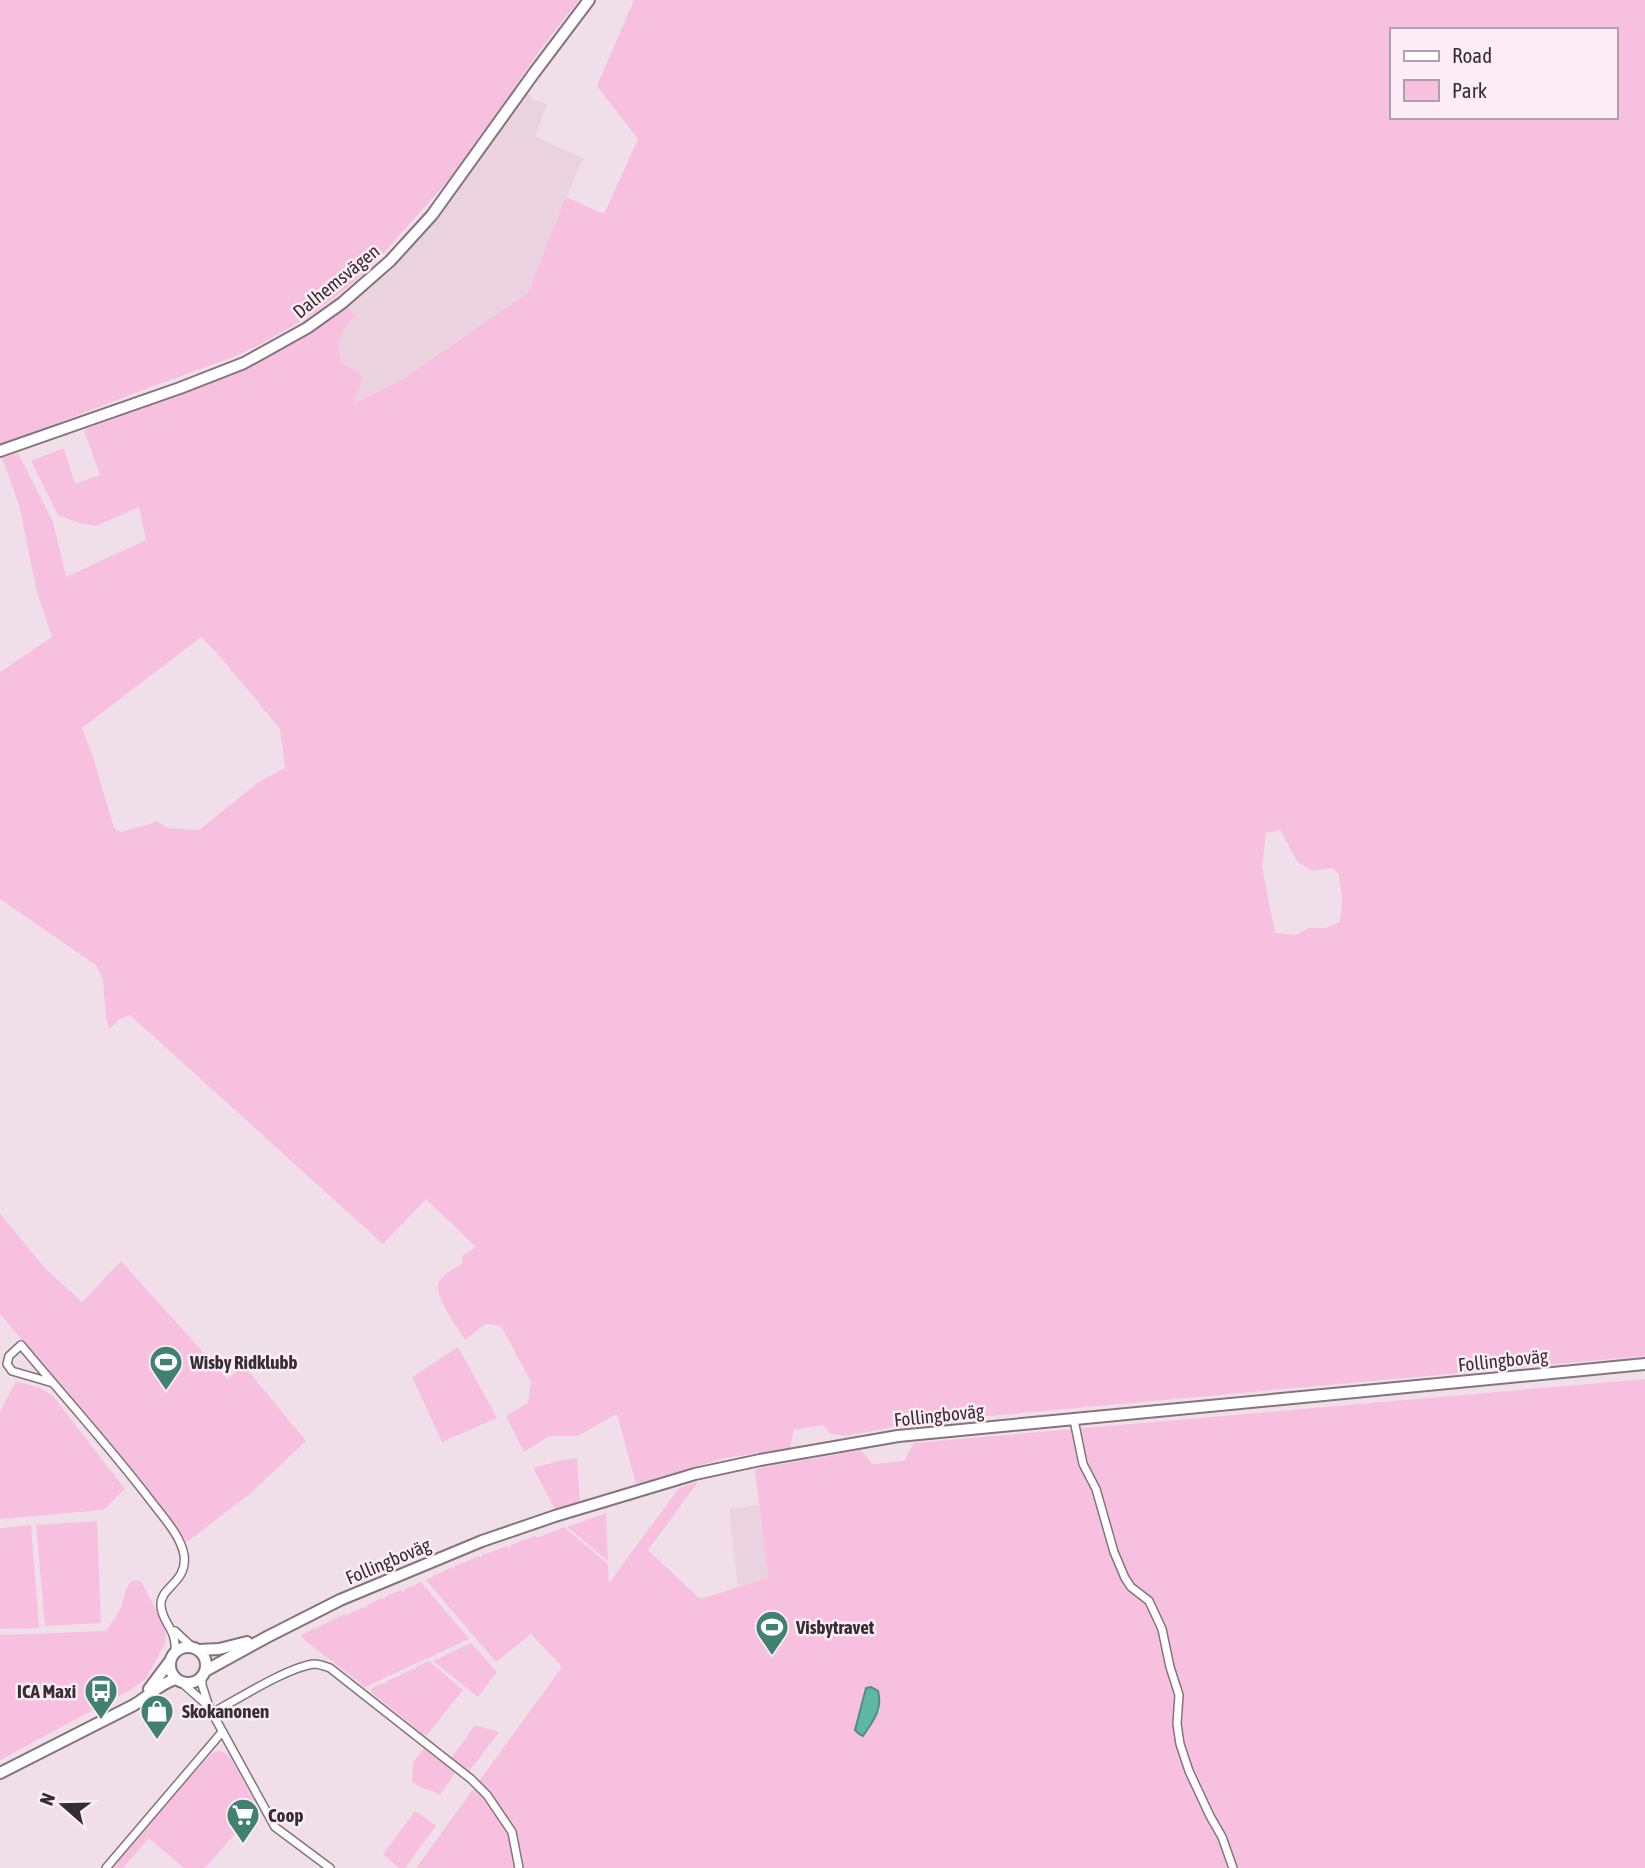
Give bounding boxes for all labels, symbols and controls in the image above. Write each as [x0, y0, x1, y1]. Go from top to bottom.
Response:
legend [1390, 28, 1617, 119]
text: Road [1452, 43, 1492, 67]
text: Park [1452, 78, 1487, 102]
street label: Dalhemsvägen [288, 239, 384, 323]
sports icon: Wisby Ridklubb [147, 1343, 185, 1392]
street label: Follingboväg [1457, 1344, 1550, 1376]
place label: Wisby Ridklubb [189, 1351, 298, 1373]
street label: Follingboväg [893, 1399, 986, 1431]
street label: Follingboväg [342, 1533, 435, 1589]
sports icon: Visbytravet [753, 1608, 791, 1657]
place label: Visbytravet [795, 1616, 875, 1638]
bus stop icon: ICA Maxi [82, 1672, 120, 1721]
place label: ICA Maxi [17, 1680, 76, 1702]
shop icon: Skokanonen [138, 1692, 176, 1741]
place label: Skokanonen [182, 1700, 269, 1722]
north arrow [28, 1770, 98, 1840]
text: N [35, 1790, 59, 1808]
supermarket icon: Coop [224, 1796, 262, 1845]
place label: Coop [268, 1804, 303, 1826]

